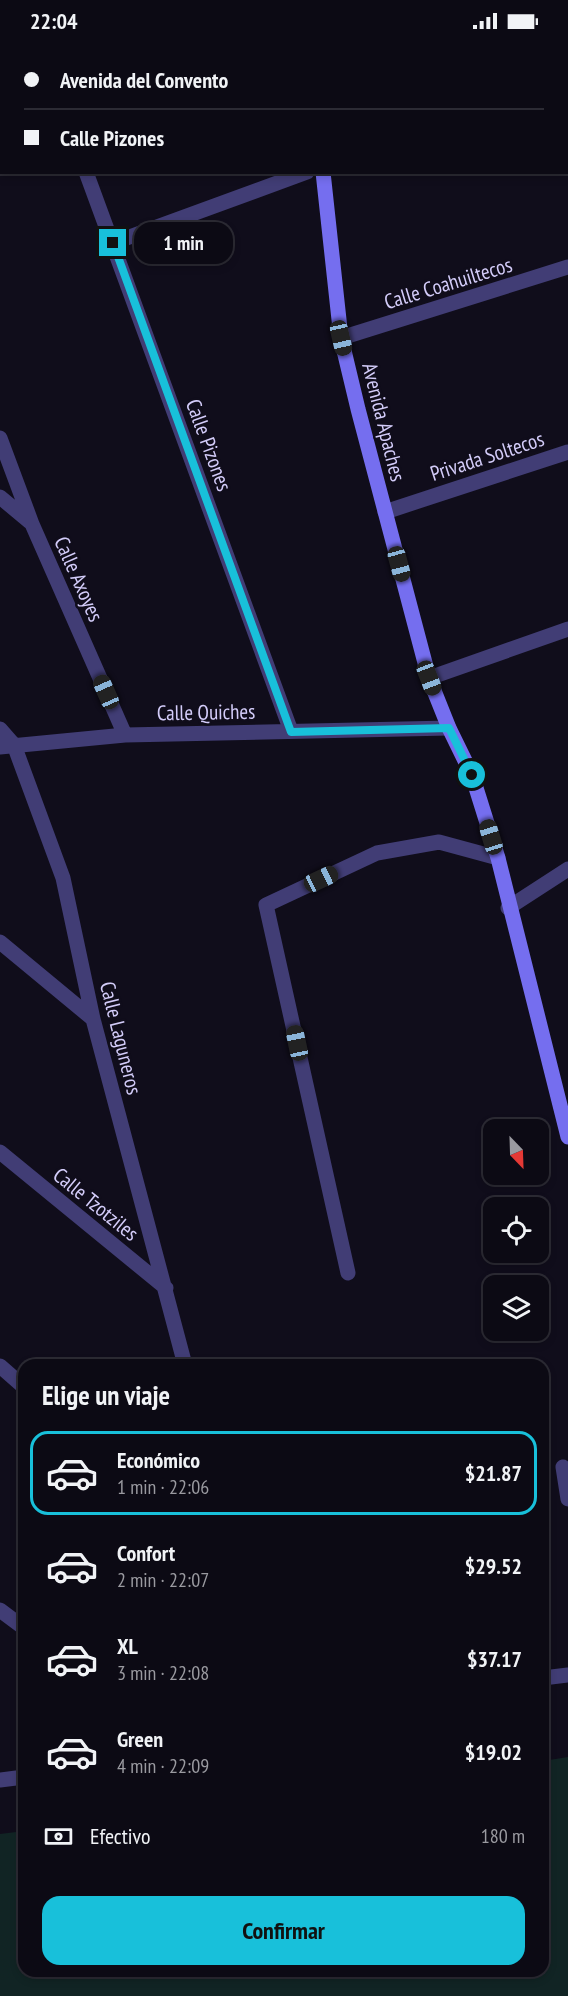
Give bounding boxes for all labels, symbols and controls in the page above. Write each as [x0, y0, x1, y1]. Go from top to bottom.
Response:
text: 22:04 [30, 7, 78, 35]
text: Avenida del Convento [60, 66, 228, 94]
text: Calle Pizones [60, 124, 164, 152]
callout: 1 min [134, 222, 233, 264]
route end [99, 229, 126, 256]
text: 1 min [163, 230, 204, 256]
street label: Calle Coahuiltecos [381, 251, 515, 315]
car [328, 318, 354, 358]
street label: Avenida Apaches [356, 360, 412, 484]
street label: Calle Pizones [180, 395, 238, 495]
street label: Privada Soltecos [427, 425, 547, 487]
street label: Calle Axoyes [48, 532, 110, 626]
car [386, 544, 412, 584]
car [414, 658, 444, 698]
car [90, 672, 122, 712]
street label: Calle Quiches [157, 698, 255, 726]
route start [458, 761, 485, 788]
car [477, 817, 505, 857]
car [301, 863, 341, 895]
street label: Calle Laguneros [94, 979, 148, 1097]
car [284, 1024, 310, 1062]
north arrow [483, 1119, 549, 1185]
map controls [483, 1119, 549, 1341]
street label: Calle Tzotziles [48, 1161, 144, 1247]
button: locate [483, 1197, 549, 1263]
button: layers [483, 1275, 549, 1341]
text: Elige un viaje [42, 1378, 170, 1412]
icon: car [45, 1446, 99, 1500]
text: Económico [117, 1446, 200, 1474]
text: $21.87 [465, 1459, 522, 1487]
text: 1 min · 22:06 [117, 1474, 209, 1500]
icon: car [45, 1539, 99, 1593]
text: Confort [117, 1539, 175, 1567]
text: $29.52 [465, 1552, 522, 1580]
text: 2 min · 22:07 [117, 1567, 209, 1593]
icon: car [45, 1632, 99, 1686]
text: XL [117, 1632, 138, 1660]
text: $37.17 [467, 1645, 522, 1673]
text: 3 min · 22:08 [117, 1660, 209, 1686]
icon: car [45, 1725, 99, 1779]
text: Green [117, 1725, 163, 1753]
text: $19.02 [465, 1738, 522, 1766]
text: 4 min · 22:09 [117, 1753, 209, 1779]
icon: cash [42, 1820, 75, 1853]
text: Efectivo [90, 1822, 151, 1850]
text: 180 m [481, 1823, 525, 1849]
button: Confirmar [42, 1896, 525, 1965]

